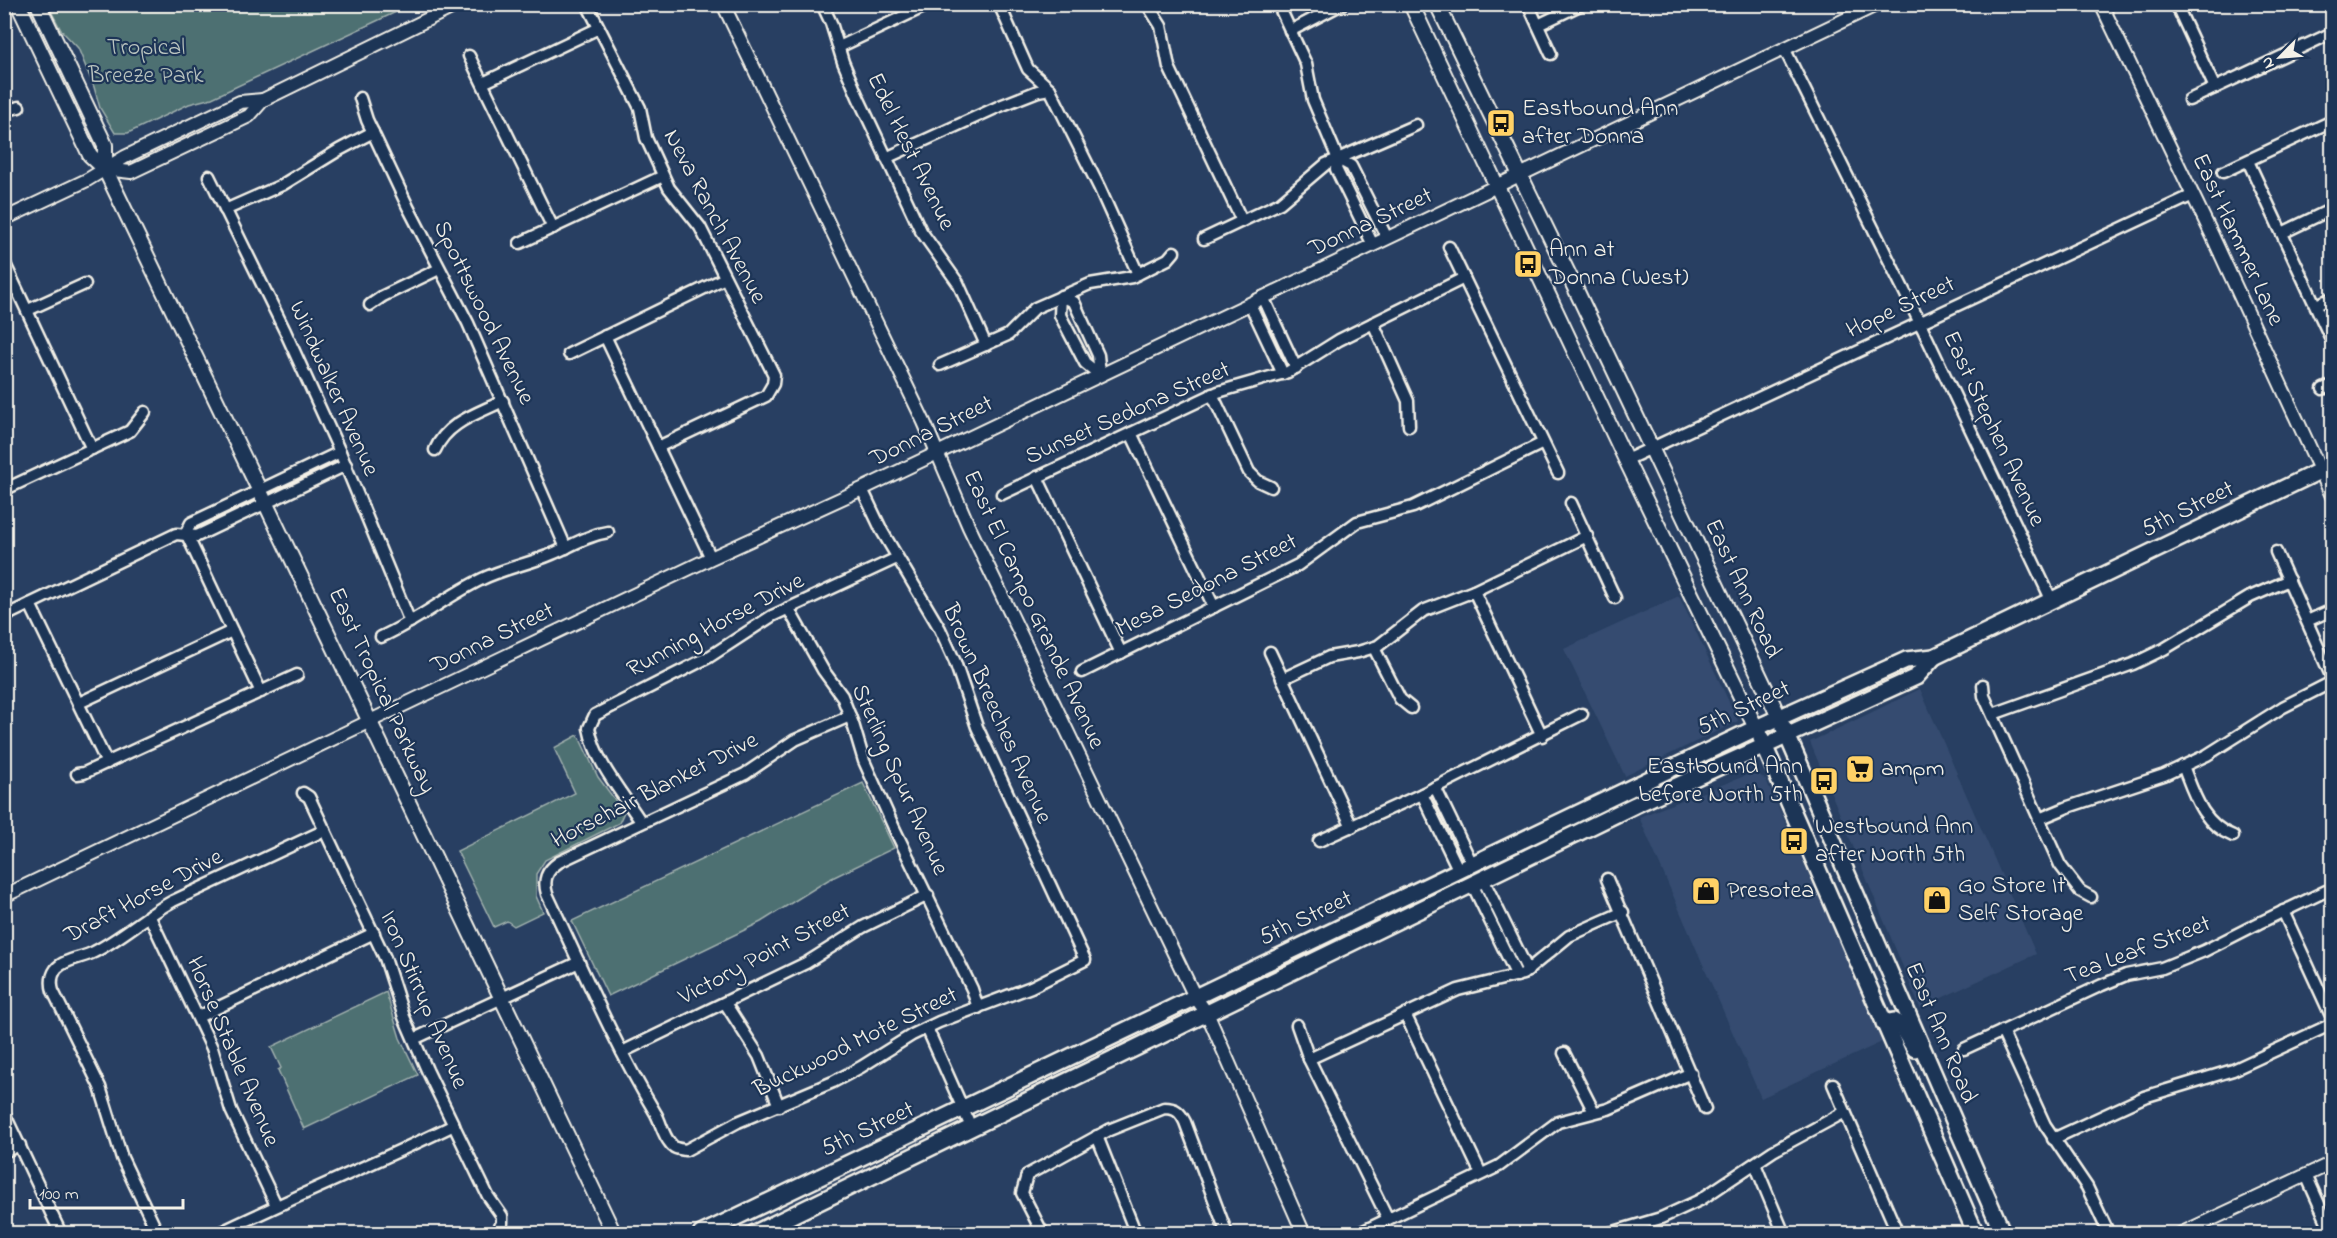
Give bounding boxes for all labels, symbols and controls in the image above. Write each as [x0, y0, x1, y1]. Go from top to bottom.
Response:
north arrow [2250, 27, 2310, 87]
park label: Tropical Breeze Park [87, 31, 204, 94]
text: N [2255, 52, 2281, 72]
street label: Edel Hest Avenue [857, 67, 963, 237]
place label: Eastbound Ann after Donna [1522, 92, 1678, 155]
bus stop icon: Eastbound Ann after Donna [1485, 107, 1517, 139]
street label: Neva Ranch Avenue [653, 124, 775, 311]
street label: East Hammer Lane [2182, 148, 2292, 332]
street label: Donna Street [1302, 179, 1439, 267]
street label: Spottswood Avenue [423, 215, 543, 411]
place label: Ann at Donna (West) [1548, 233, 1689, 296]
bus stop icon: Ann at Donna (West) [1512, 248, 1544, 280]
street label: Hope Street [1841, 267, 1961, 349]
street label: Windwalker Avenue [279, 296, 387, 483]
street label: East Stephen Avenue [1932, 325, 2054, 533]
street label: Sunset Sedona Street [1020, 353, 1236, 475]
street label: Donna Street [864, 387, 1000, 477]
street label: East El Campo Grande Avenue [953, 465, 1113, 755]
street label: 5th Street [2136, 472, 2240, 548]
street label: East Ann Road [1694, 513, 1790, 665]
street label: Mesa Sedona Street [1110, 525, 1304, 647]
street label: Running Horse Drive [621, 564, 811, 688]
street label: East Tropical Parkway [317, 582, 444, 800]
street label: Donna Street [425, 594, 561, 684]
street label: Brown Breeches Avenue [931, 597, 1060, 830]
street label: 5th Street [1691, 672, 1797, 746]
street label: Sterling Spur Avenue [841, 679, 957, 881]
street label: Horsehair Blanket Drive [546, 724, 765, 858]
place label: Eastbound Ann before North 5th [1638, 750, 1803, 813]
place label: ampm [1881, 752, 1944, 787]
supermarket icon: ampm [1844, 753, 1876, 785]
bus stop icon: Eastbound Ann before North 5th [1808, 765, 1840, 797]
place label: Westbound Ann after North 5th [1815, 810, 1973, 873]
bus stop icon: Westbound Ann after North 5th [1778, 825, 1810, 857]
street label: Draft Horse Drive [58, 840, 230, 954]
place label: Go Store It Self Storage [1958, 869, 2083, 932]
place label: Presotea [1727, 874, 1814, 909]
shop icon: Presotea [1690, 875, 1722, 907]
street label: 5th Street [1253, 882, 1359, 956]
shop icon: Go Store It Self Storage [1921, 884, 1953, 916]
street label: Victory Point Street [672, 895, 858, 1017]
street label: Iron Stirrup Avenue [370, 905, 476, 1095]
street label: Tea Leaf Street [2060, 907, 2216, 995]
street label: Horse Stable Avenue [176, 951, 288, 1153]
street label: East Ann Road [1895, 957, 1986, 1110]
street label: Buckwood Mote Street [747, 978, 964, 1108]
street label: 5th Street [815, 1093, 921, 1167]
scale bar [30, 1172, 183, 1210]
text: 100 m [39, 1182, 79, 1208]

